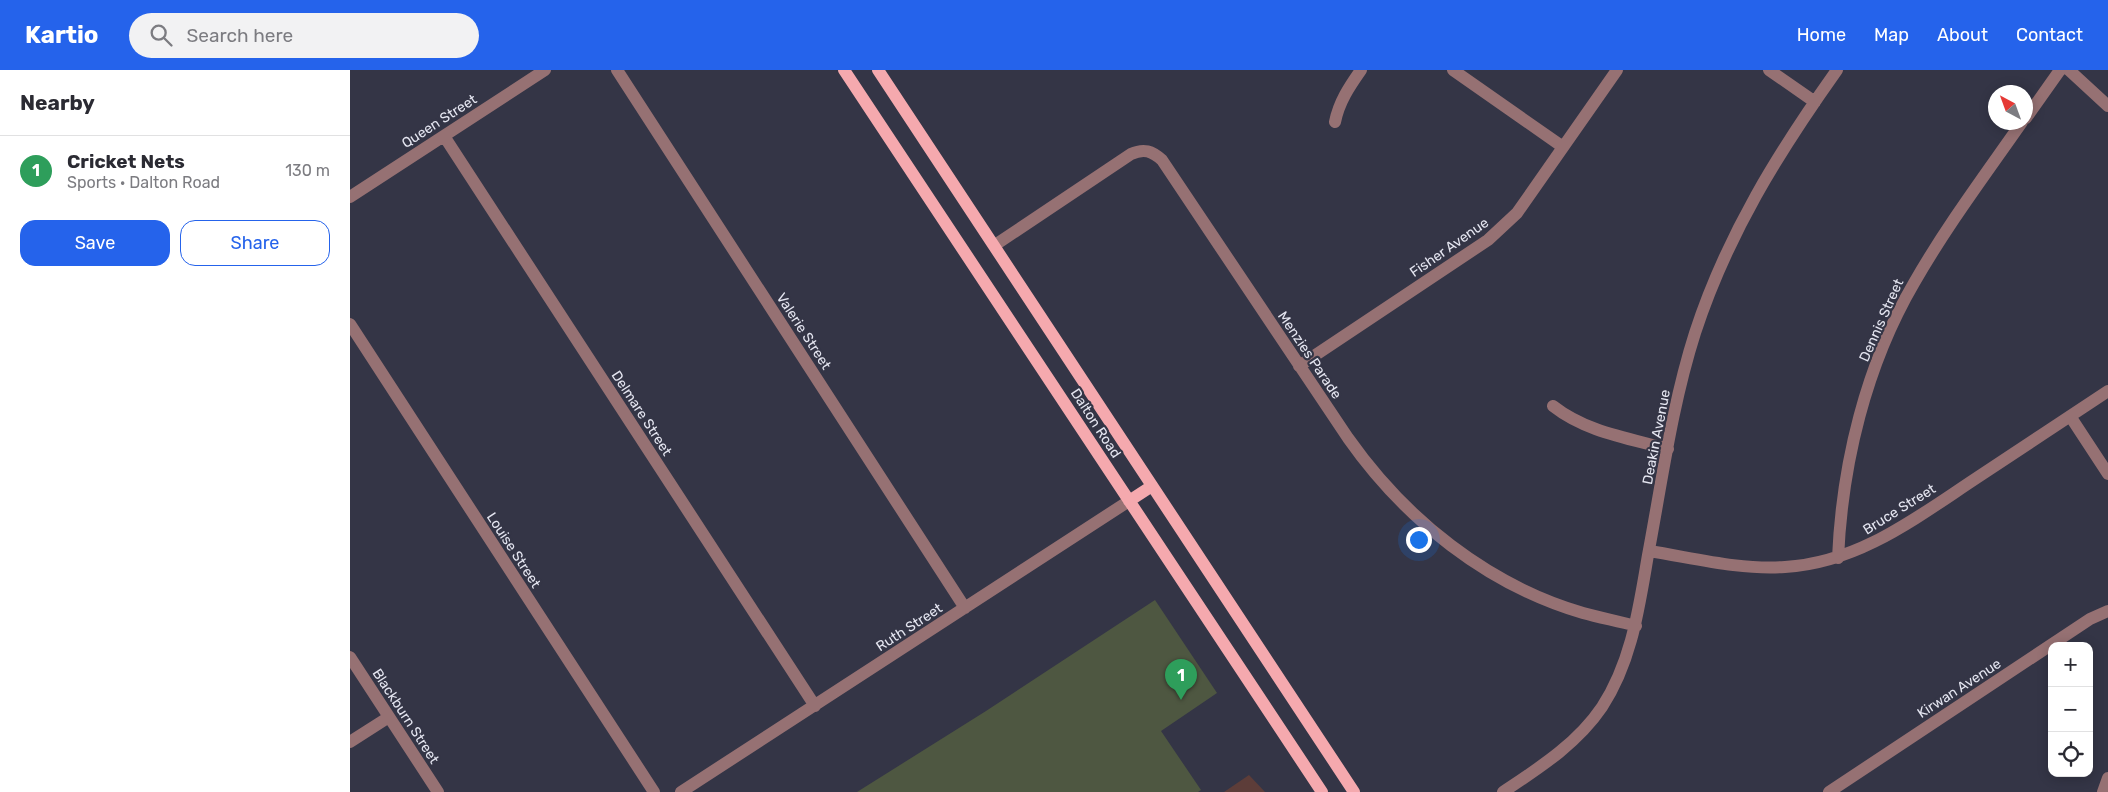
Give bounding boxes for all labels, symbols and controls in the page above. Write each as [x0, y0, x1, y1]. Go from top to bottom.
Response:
search box [129, 13, 479, 58]
text: Kartio [25, 21, 99, 49]
icon: search [147, 21, 175, 49]
text: Search here [187, 24, 293, 47]
text: Home [1797, 24, 1846, 46]
text: Map [1874, 24, 1909, 46]
text: About [1937, 24, 1988, 46]
text: Contact [2016, 24, 2083, 46]
north arrow [1988, 85, 2033, 130]
text: Nearby [20, 90, 95, 115]
street label: Queen Street [399, 91, 480, 152]
text: Cricket Nets [67, 150, 185, 173]
text: 1 [32, 161, 40, 180]
text: 130 m [285, 161, 330, 180]
text: Sports · Dalton Road [67, 173, 220, 192]
street label: Fisher Avenue [1407, 214, 1492, 281]
button: Save [20, 220, 170, 266]
button: Share [180, 220, 330, 266]
street label: Dennis Street [1856, 276, 1908, 364]
street label: Valerie Street [773, 290, 835, 373]
street label: Menzies Parade [1274, 308, 1345, 402]
street label: Delmare Street [608, 368, 676, 459]
street label: Dalton Road [1067, 385, 1124, 461]
street label: Deakin Avenue [1639, 388, 1674, 486]
street label: Bruce Street [1860, 480, 1939, 539]
street label: Louise Street [483, 509, 545, 592]
your location [1406, 527, 1432, 553]
street label: Ruth Street [873, 599, 946, 655]
map controls [2048, 642, 2093, 777]
button: + [2048, 642, 2093, 687]
street label: Kirwan Avenue [1914, 655, 2004, 722]
pin: 1 [1165, 659, 1197, 700]
street label: Blackburn Street [369, 666, 443, 767]
button: − [2048, 687, 2093, 732]
button: locate [2048, 732, 2093, 777]

